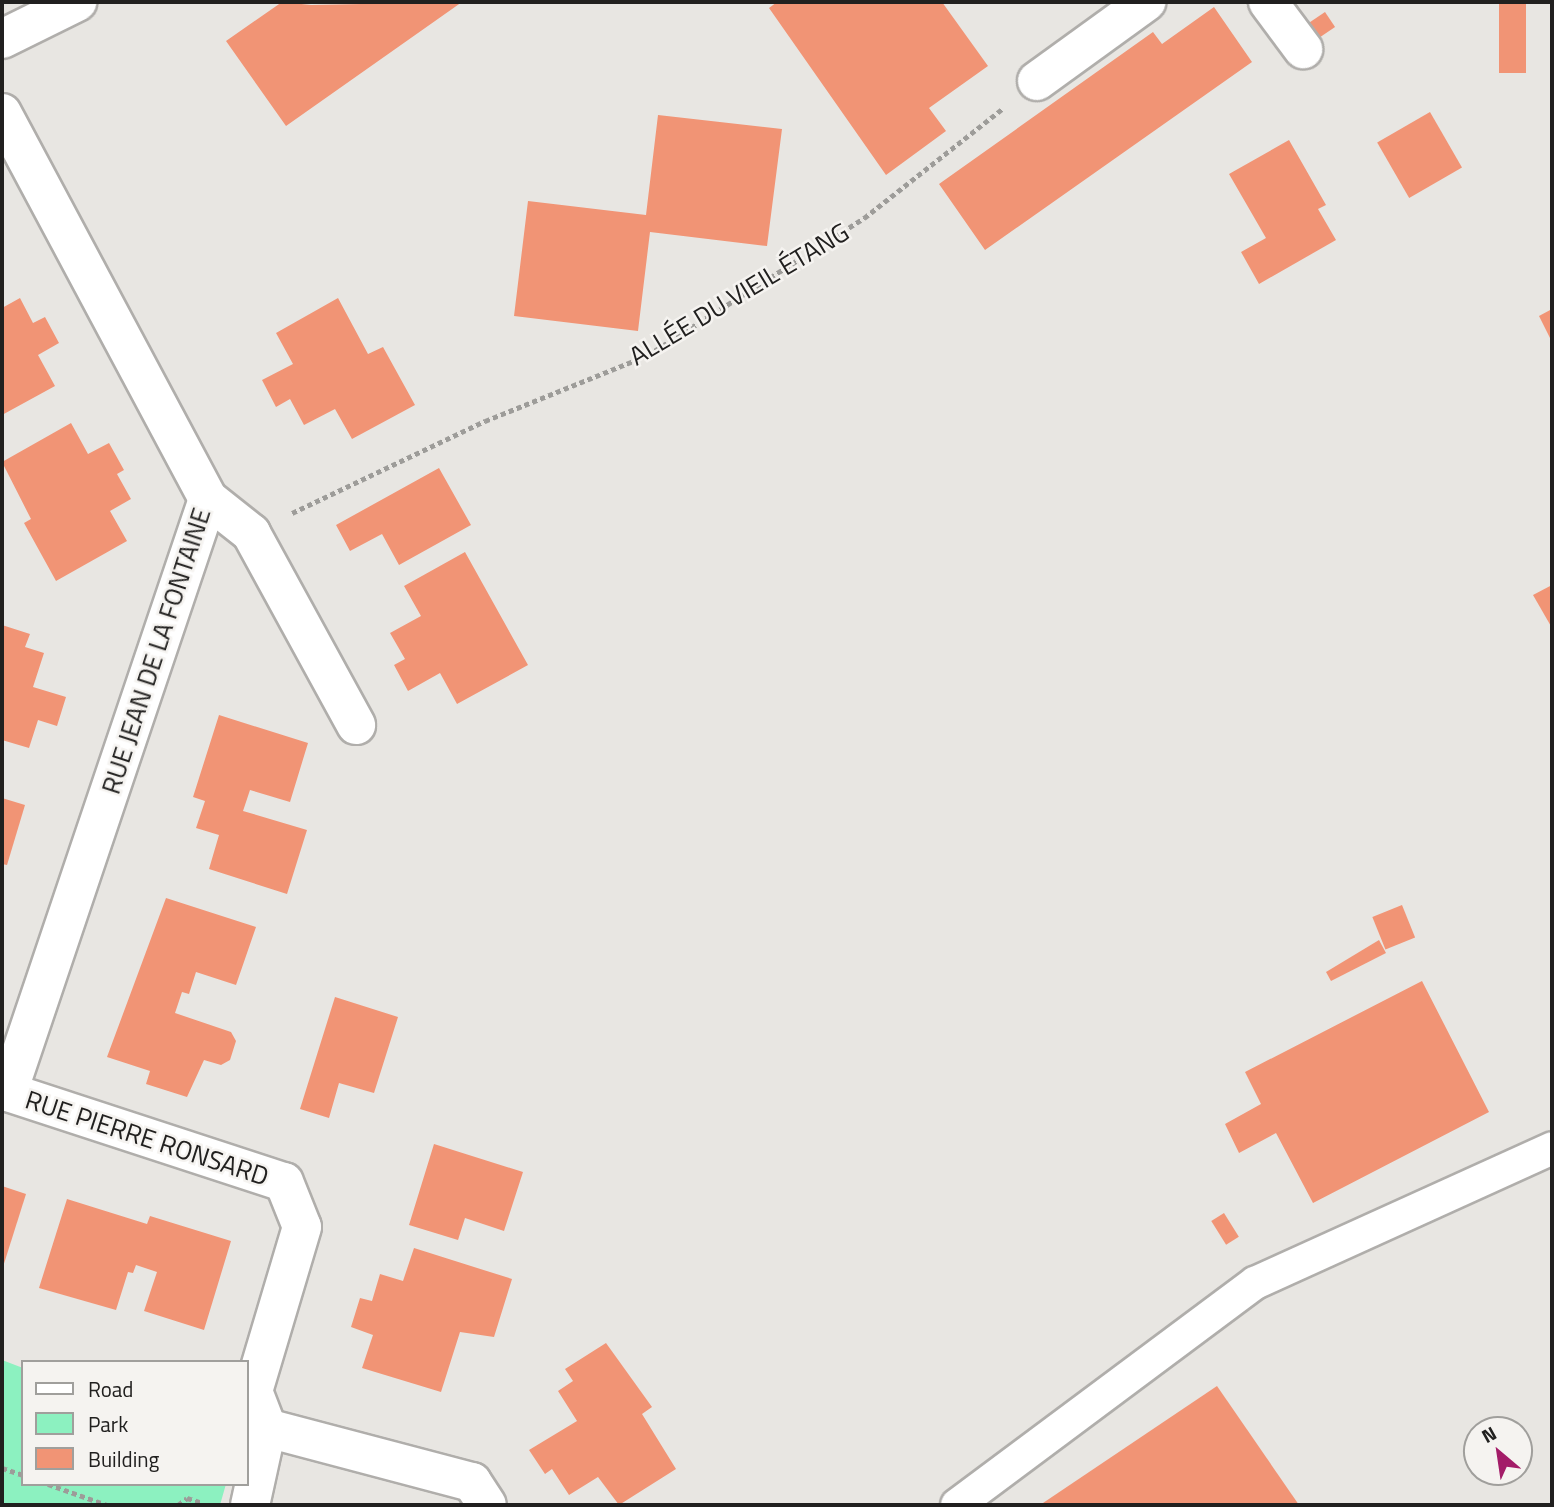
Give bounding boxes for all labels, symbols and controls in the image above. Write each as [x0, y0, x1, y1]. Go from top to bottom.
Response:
street label: ALLÉE DU VIEIL ÉTANG [624, 216, 854, 372]
street label: RUE JEAN DE LA FONTAINE [95, 504, 217, 798]
street label: RUE PIERRE RONSARD [21, 1084, 273, 1192]
legend [21, 1360, 248, 1486]
text: Road [88, 1373, 133, 1405]
text: Park [88, 1408, 128, 1440]
north arrow [1463, 1416, 1533, 1486]
text: N [1476, 1418, 1501, 1450]
text: Building [88, 1443, 159, 1475]

